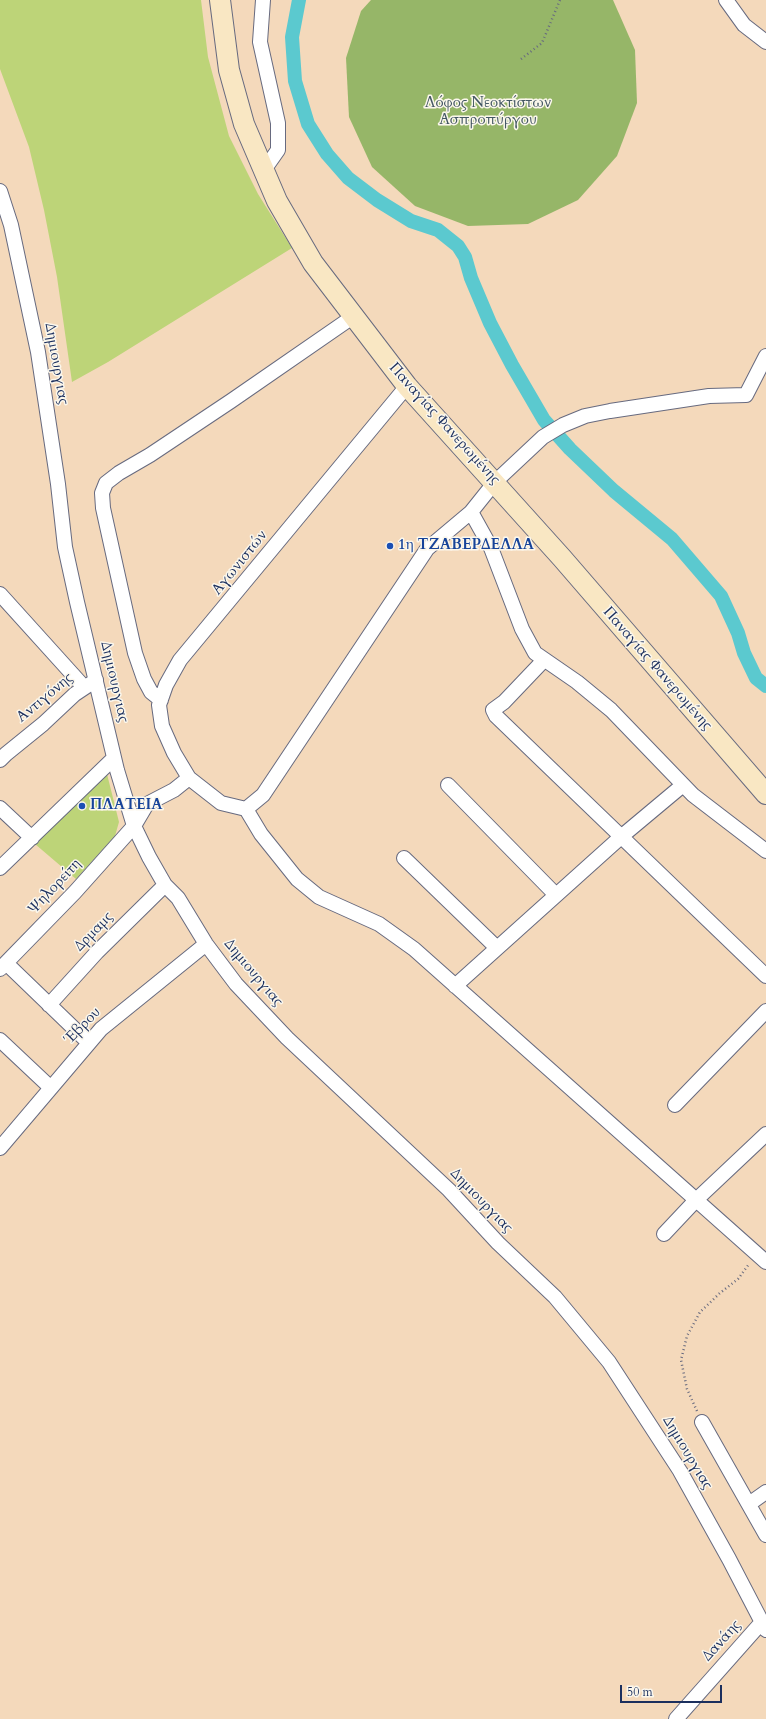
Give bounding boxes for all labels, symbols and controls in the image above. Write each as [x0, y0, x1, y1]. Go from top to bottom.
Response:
park label: Λόφος Νεοκτίστων Ασπροπύργου [425, 95, 551, 130]
street label: Δημιουργιας [40, 322, 72, 406]
street label: Παναγίας Φανερωμένης [385, 359, 503, 489]
street label: Αγωνιστών [208, 527, 272, 599]
place label: 1η ΤΖΑΒΕΡΔΕΛΛΑ [398, 537, 534, 555]
marker: 1η ΤΖΑΒΕΡΔΕΛΛΑ [385, 541, 395, 551]
street label: Παναγίας Φανερωμένης [598, 604, 716, 734]
street label: Δημιουργιας [96, 640, 132, 724]
street label: Αντιγόνης [13, 669, 77, 727]
place label: ΠΛΑΤΕΙΑ [90, 797, 163, 815]
marker: ΠΛΑΤΕΙΑ [77, 801, 87, 811]
street label: Ψηλορείτη [25, 856, 85, 918]
street label: Δρμαμς [71, 908, 117, 956]
street label: Δημιουργιας [219, 935, 287, 1011]
street label: Έβρου [61, 1004, 105, 1048]
street label: Δημιουργιας [446, 1165, 516, 1237]
street label: Δημιουργιας [658, 1413, 716, 1493]
street label: Δανάης [699, 1617, 745, 1665]
scale bar [622, 1677, 724, 1703]
text: 50 m [627, 1684, 653, 1700]

